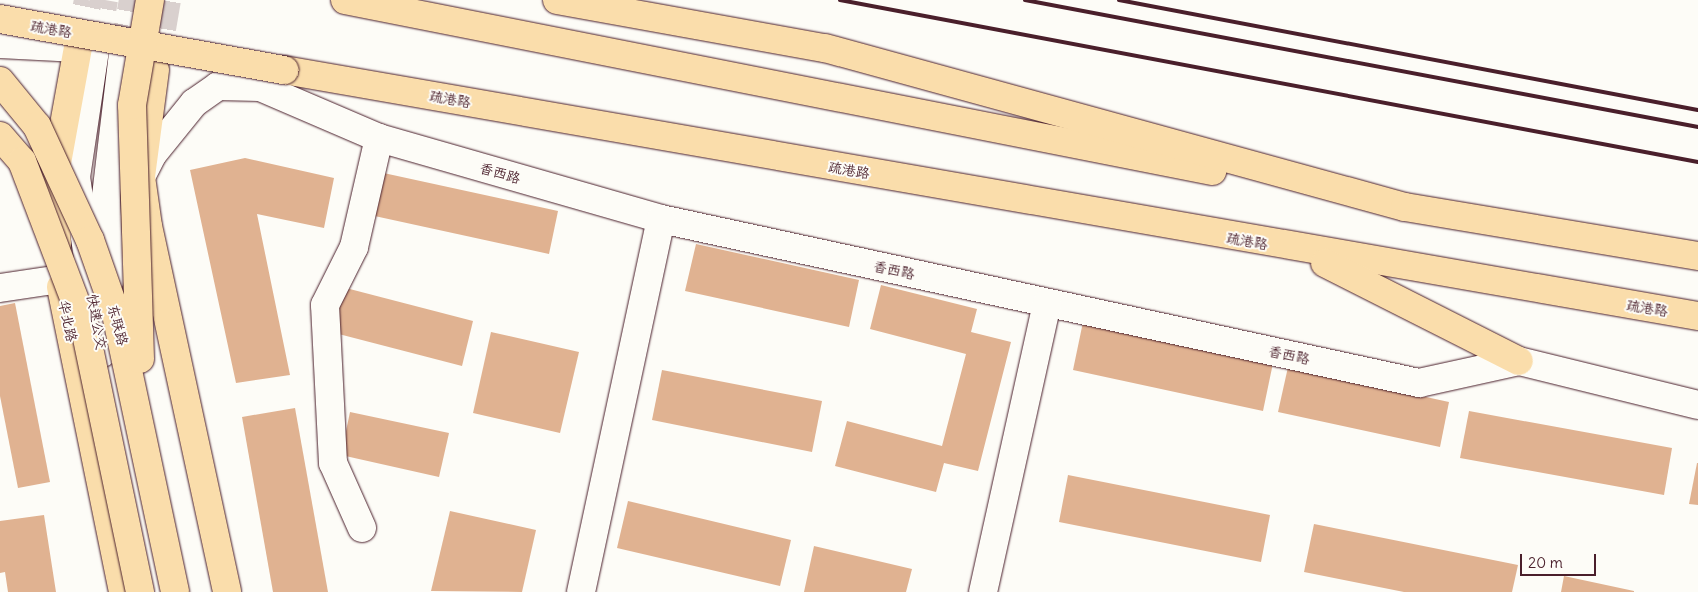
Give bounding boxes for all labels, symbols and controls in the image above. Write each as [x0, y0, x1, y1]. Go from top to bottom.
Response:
street label: 疏港路 [29, 17, 73, 41]
street label: 疏港路 [428, 87, 472, 111]
street label: 疏港路 [827, 158, 871, 182]
street label: 香西路 [477, 159, 523, 187]
street label: 疏港路 [1225, 229, 1269, 253]
street label: 香西路 [872, 257, 916, 283]
street label: 快速公交 [84, 293, 110, 351]
street label: 疏港路 [1625, 296, 1669, 320]
street label: 华北路 [55, 299, 81, 343]
street label: 东联路 [104, 303, 132, 347]
street label: 香西路 [1267, 342, 1311, 368]
scale bar [1523, 544, 1599, 576]
text: 20 m [1528, 553, 1563, 572]

